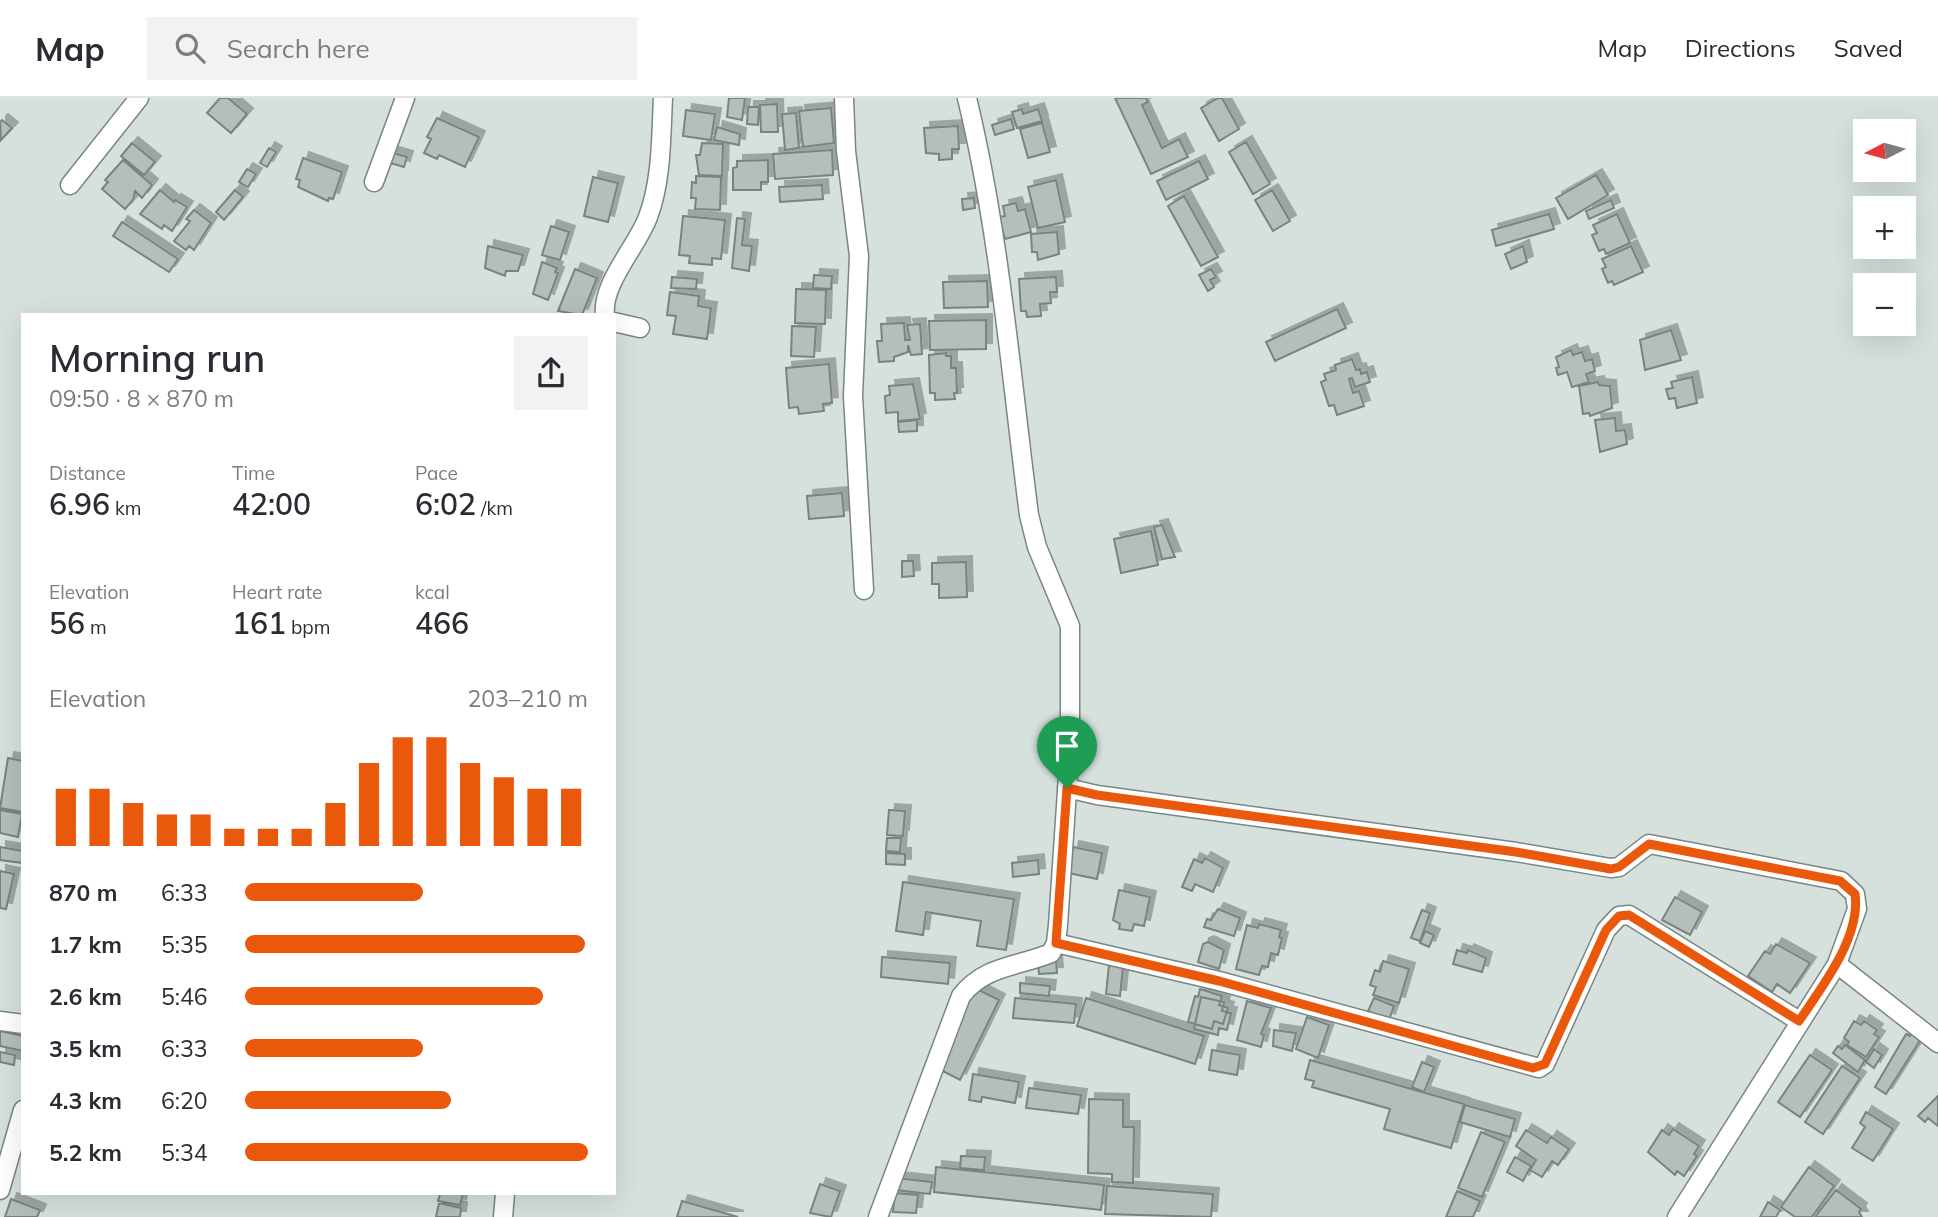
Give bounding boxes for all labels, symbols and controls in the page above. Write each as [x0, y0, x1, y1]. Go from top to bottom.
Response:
search box [147, 17, 637, 80]
text: Map [35, 28, 105, 69]
icon: search [171, 29, 209, 67]
text: Search here [227, 32, 370, 65]
text: Map [1597, 33, 1647, 63]
text: Directions [1685, 33, 1796, 63]
text: Saved [1834, 33, 1903, 63]
north arrow [1853, 119, 1916, 182]
map controls [1853, 119, 1916, 336]
button: + [1853, 196, 1916, 259]
button: − [1853, 273, 1916, 336]
text: Morning run [49, 334, 265, 382]
button: share [514, 336, 588, 410]
text: 09:50 · 8 × 870 m [49, 384, 234, 413]
text: Distance [49, 461, 126, 485]
text: Time [232, 461, 275, 485]
text: Pace [415, 461, 458, 485]
text: 6.96 [49, 485, 110, 523]
text: 42:00 [232, 485, 311, 523]
text: 6:02 [415, 485, 476, 523]
text: km [110, 496, 142, 520]
text: /km [476, 496, 513, 520]
text: Elevation [49, 580, 129, 604]
text: Heart rate [232, 580, 322, 604]
text: kcal [415, 580, 450, 604]
text: 56 [49, 604, 85, 642]
text: 161 [232, 604, 286, 642]
text: 466 [415, 604, 469, 642]
text: m [85, 615, 107, 639]
text: bpm [286, 615, 330, 639]
text: Elevation [49, 684, 146, 713]
text: 203–210 m [467, 684, 588, 713]
pin [1037, 716, 1097, 788]
icon: arrive [1048, 727, 1086, 765]
text: 870 m [49, 878, 117, 907]
text: 6:33 [161, 878, 208, 907]
text: 1.7 km [49, 930, 122, 959]
text: 5:35 [161, 930, 208, 959]
text: 2.6 km [49, 982, 122, 1011]
text: 5:46 [161, 982, 208, 1011]
text: 3.5 km [49, 1034, 122, 1063]
text: 6:33 [161, 1034, 208, 1063]
text: 4.3 km [49, 1086, 122, 1115]
text: 6:20 [161, 1086, 208, 1115]
text: 5.2 km [49, 1138, 122, 1167]
text: 5:34 [161, 1138, 208, 1167]

